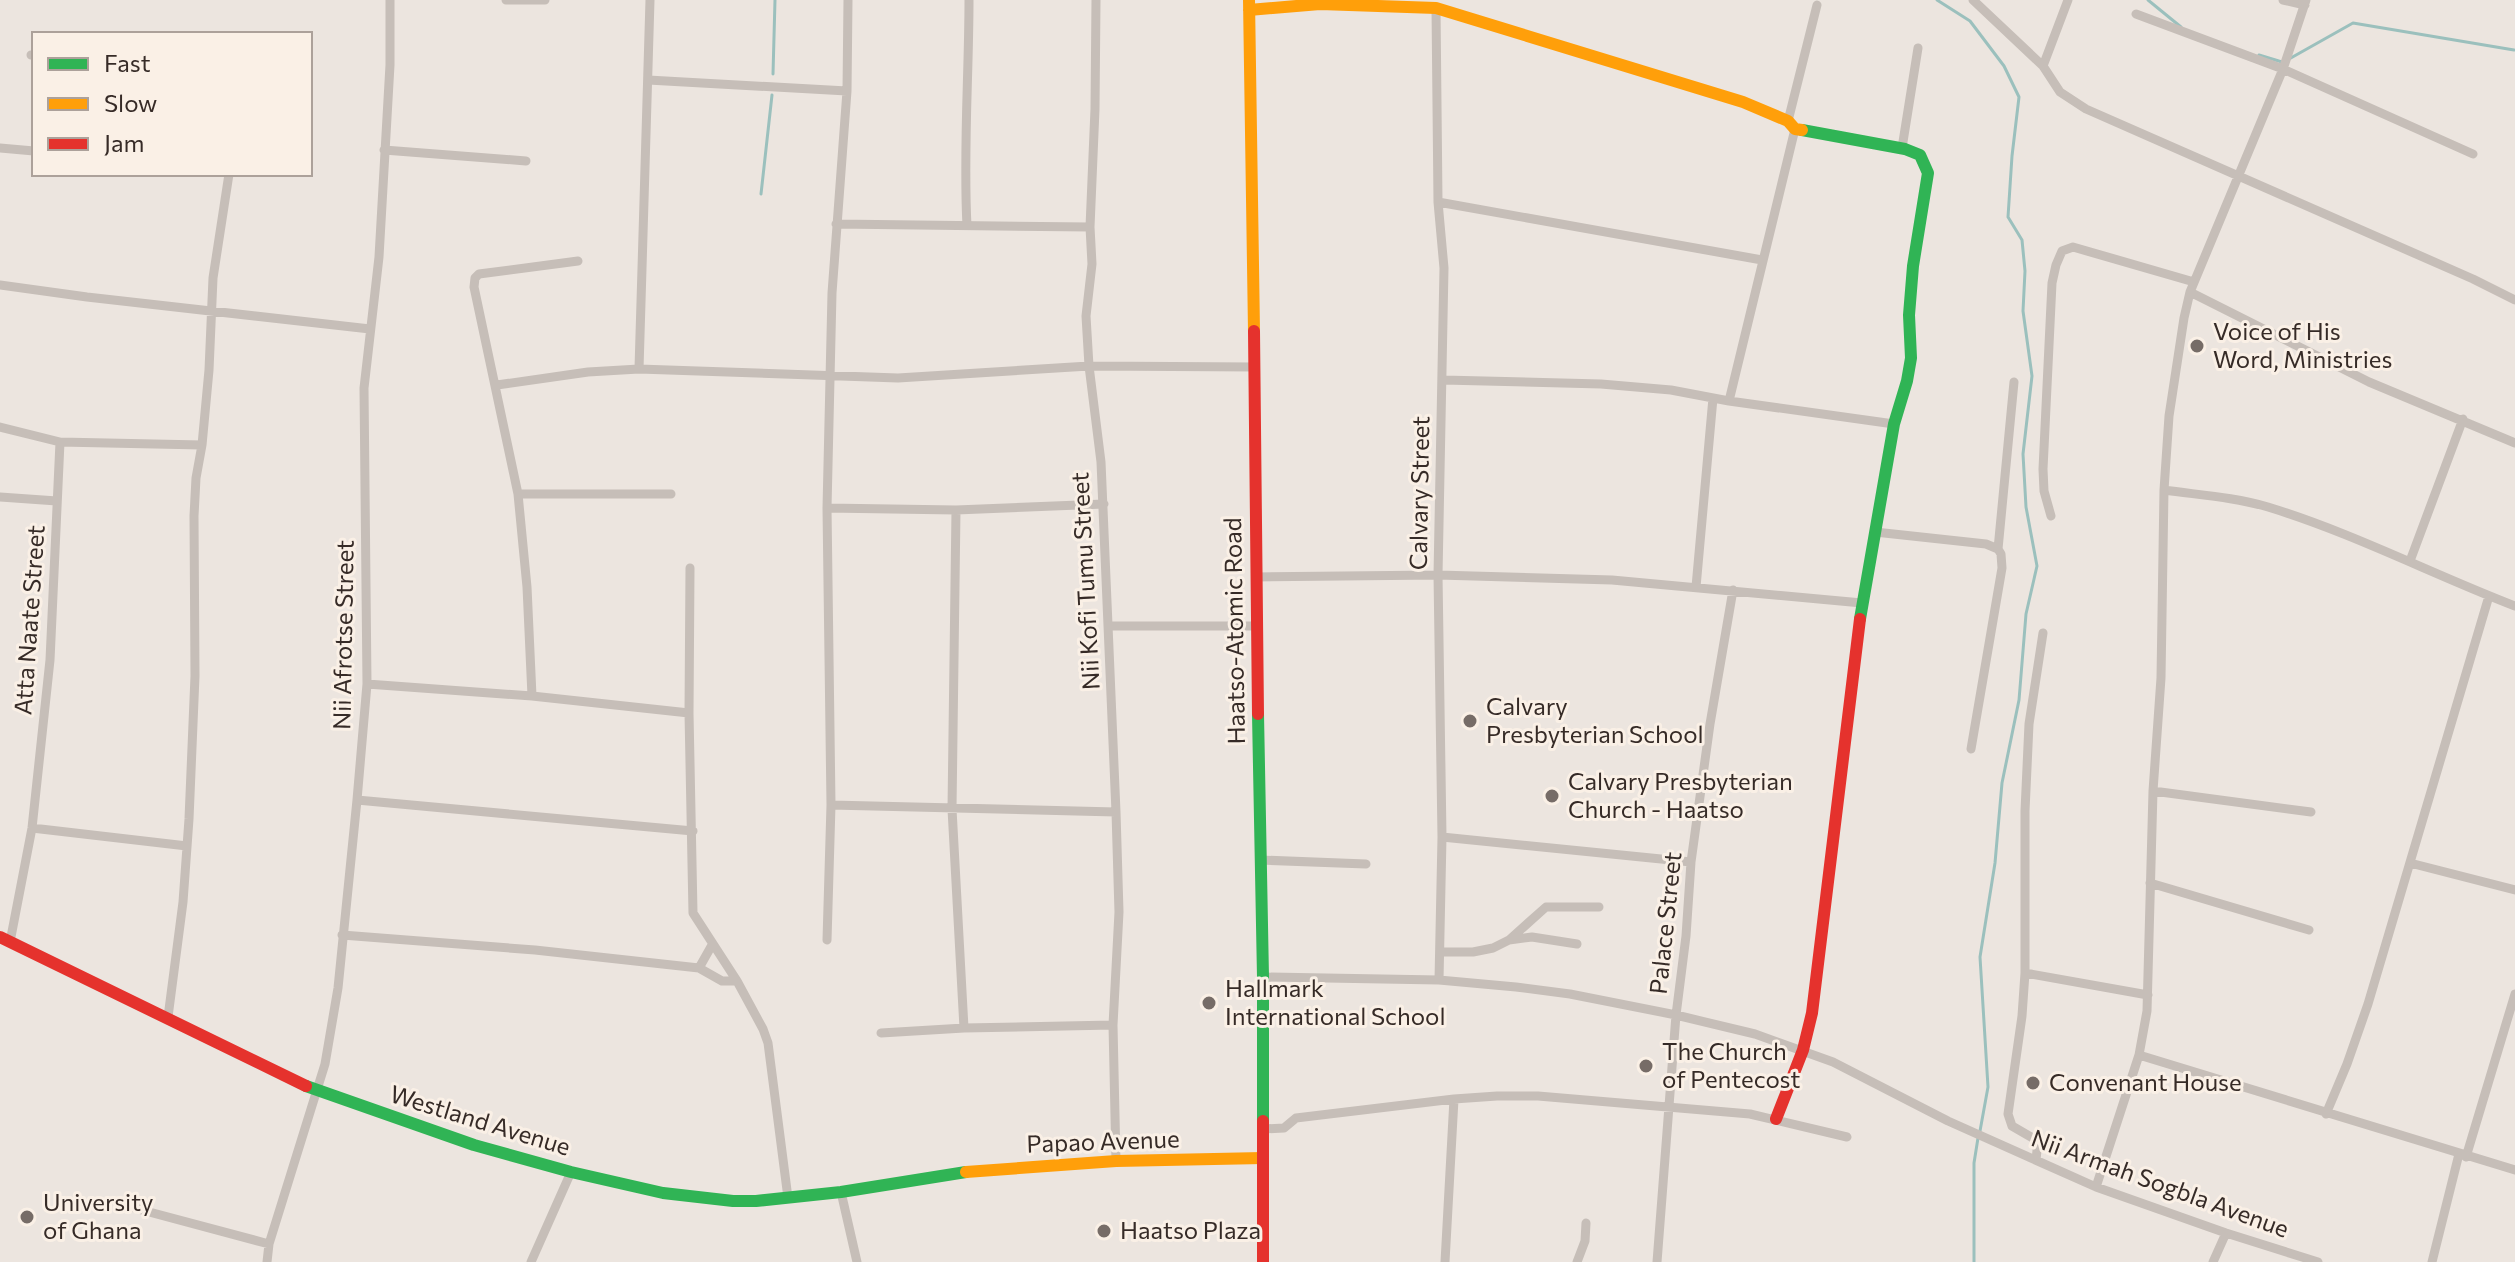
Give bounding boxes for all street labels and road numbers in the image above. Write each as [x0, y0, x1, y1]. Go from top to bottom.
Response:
street label: Calvary Street [1403, 415, 1434, 570]
street label: Nii Kofi Tumu Street [1064, 471, 1105, 691]
street label: Haatso-Atomic Road [1217, 517, 1250, 745]
street label: Atta Naate Street [7, 524, 50, 716]
street label: Nii Afrotse Street [326, 540, 359, 730]
street label: Palace Street [1643, 850, 1686, 996]
street label: Westland Avenue [387, 1078, 574, 1161]
street label: Nii Armah Sogbla Avenue [2028, 1122, 2293, 1243]
street label: Papao Avenue [1026, 1123, 1180, 1158]

